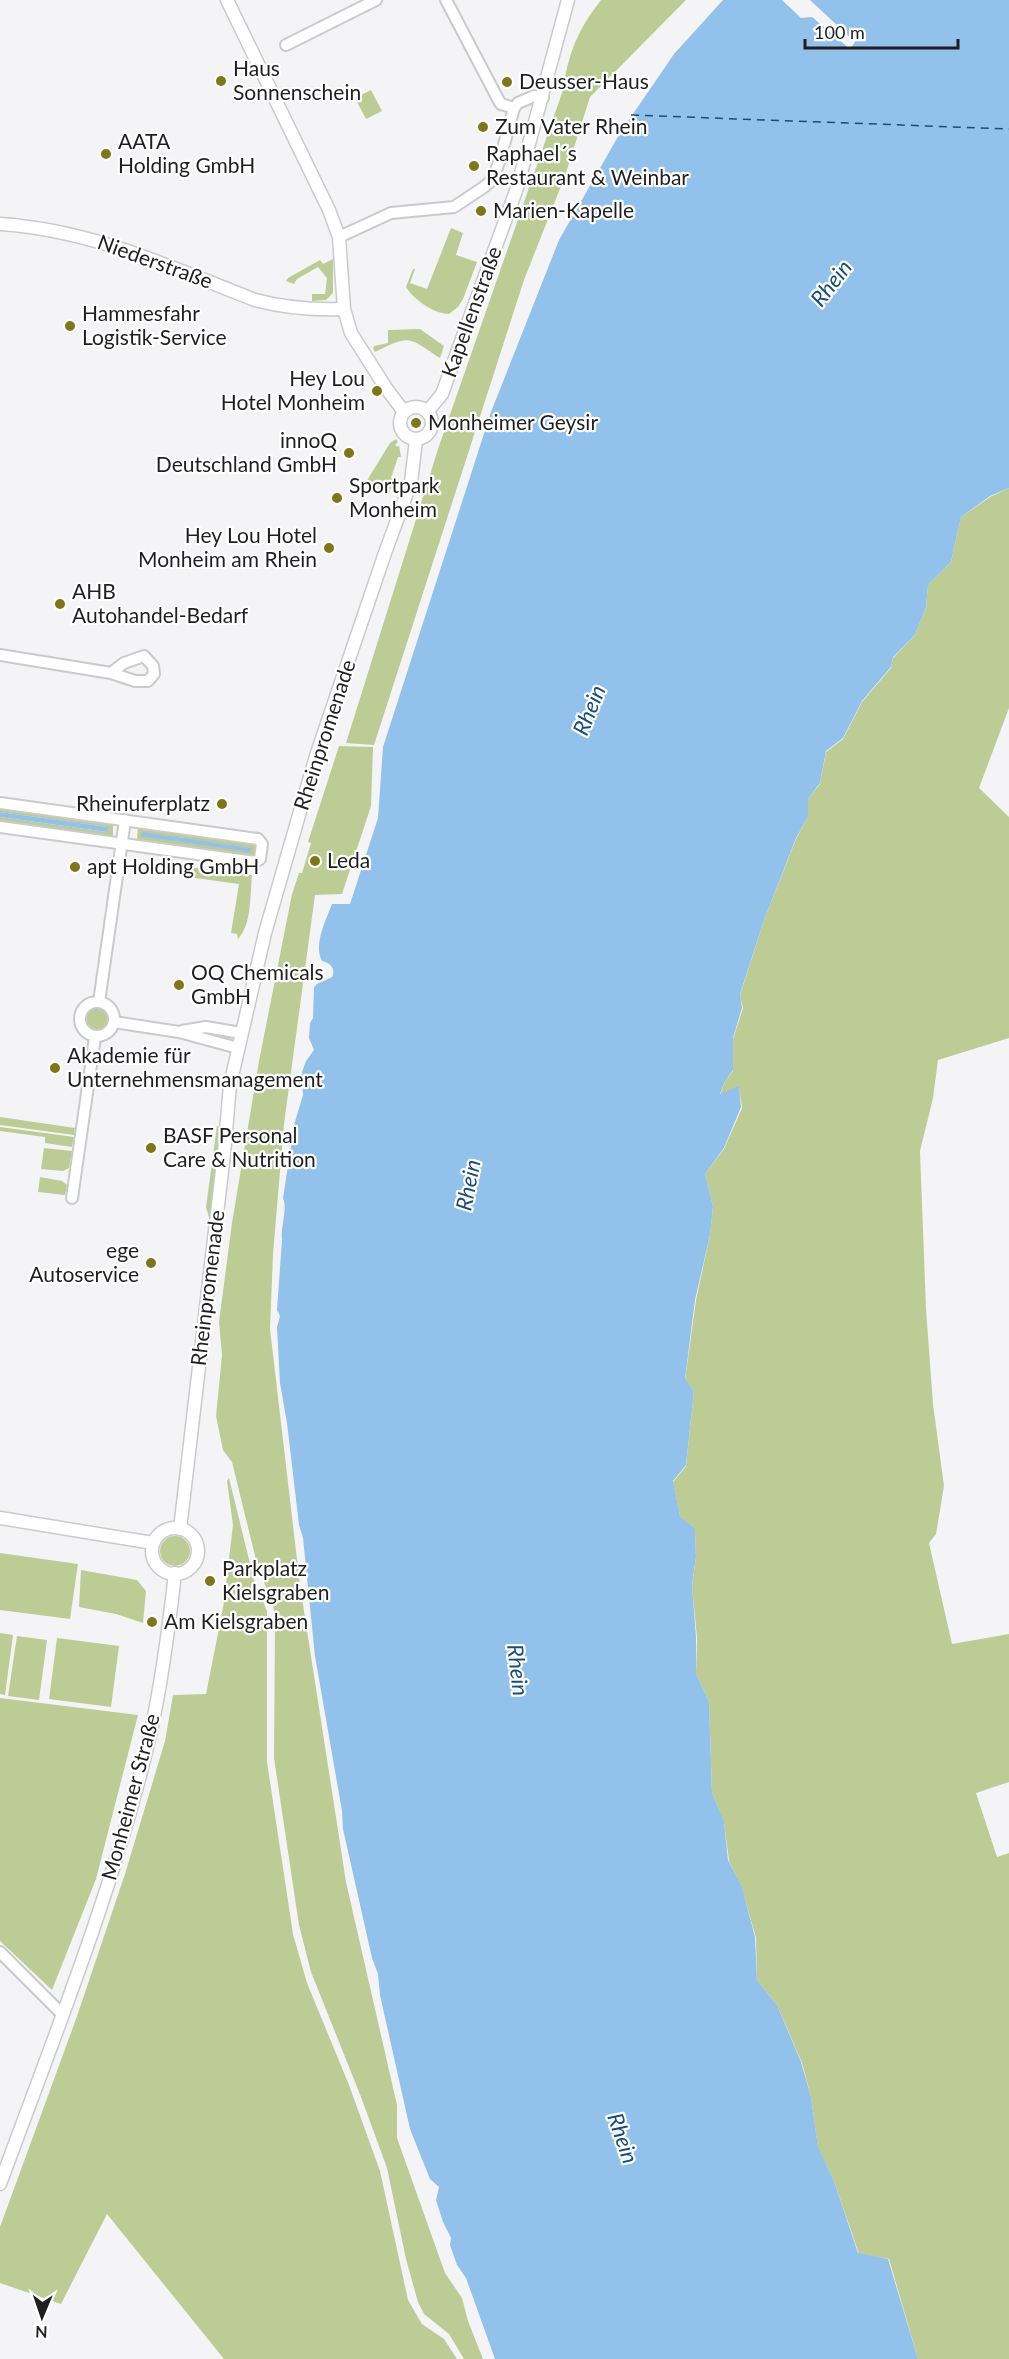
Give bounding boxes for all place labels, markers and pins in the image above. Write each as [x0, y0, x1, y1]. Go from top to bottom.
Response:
place label: Haus Sonnenschein [233, 55, 361, 104]
place label: Deusser-Haus [519, 68, 649, 93]
marker: Haus Sonnenschein [214, 74, 228, 88]
marker: Deusser-Haus [500, 75, 514, 89]
place label: Zum Vater Rhein [495, 113, 647, 138]
marker: Zum Vater Rhein [476, 120, 490, 134]
place label: AATA Holding GmbH [118, 128, 255, 177]
place label: Raphael´s Restaurant & Weinbar [486, 140, 689, 189]
marker: AATA Holding GmbH [99, 147, 113, 161]
marker: Raphael´s Restaurant & Weinbar [467, 159, 481, 173]
place label: Marien-Kapelle [493, 197, 634, 222]
marker: Marien-Kapelle [474, 204, 488, 218]
place label: Hammesfahr Logistik-Service [82, 300, 227, 349]
marker: Hammesfahr Logistik-Service [63, 319, 77, 333]
place label: Hey Lou Hotel Monheim [221, 365, 365, 414]
marker: Hey Lou Hotel Monheim [370, 384, 384, 398]
place label: Monheimer Geysir [428, 409, 598, 434]
marker: Monheimer Geysir [409, 416, 423, 430]
place label: innoQ Deutschland GmbH [156, 427, 337, 476]
marker: innoQ Deutschland GmbH [342, 446, 356, 460]
place label: Sportpark Monheim [349, 472, 440, 521]
marker: Sportpark Monheim [330, 491, 344, 505]
place label: Hey Lou Hotel Monheim am Rhein [138, 522, 317, 571]
marker: Hey Lou Hotel Monheim am Rhein [322, 541, 336, 555]
place label: AHB Autohandel-Bedarf [72, 578, 249, 627]
marker: AHB Autohandel-Bedarf [53, 597, 67, 611]
place label: Rheinuferplatz [76, 790, 210, 815]
marker: Rheinuferplatz [215, 797, 229, 811]
place label: Leda [327, 847, 370, 872]
place label: apt Holding GmbH [87, 853, 259, 878]
marker: Leda [308, 854, 322, 868]
marker: apt Holding GmbH [68, 860, 82, 874]
place label: OQ Chemicals GmbH [191, 959, 324, 1008]
marker: OQ Chemicals GmbH [172, 978, 186, 992]
place label: Akademie für Unternehmensmanagement [67, 1042, 323, 1091]
marker: Akademie für Unternehmensmanagement [48, 1061, 62, 1075]
place label: BASF Personal Care & Nutrition [163, 1122, 316, 1171]
marker: BASF Personal Care & Nutrition [144, 1141, 158, 1155]
place label: ege Autoservice [29, 1237, 139, 1286]
marker: ege Autoservice [144, 1256, 158, 1270]
place label: Parkplatz Kielsgraben [222, 1555, 329, 1604]
marker: Parkplatz Kielsgraben [203, 1574, 217, 1588]
place label: Am Kielsgraben [164, 1608, 308, 1633]
marker: Am Kielsgraben [145, 1615, 159, 1629]

